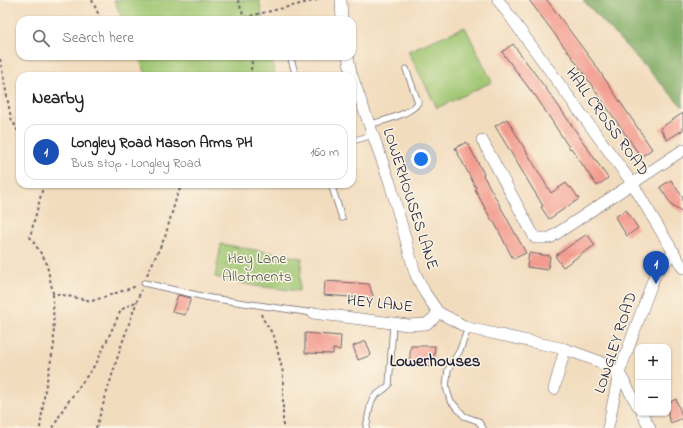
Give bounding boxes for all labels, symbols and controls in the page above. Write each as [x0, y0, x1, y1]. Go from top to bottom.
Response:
search box [16, 16, 356, 60]
icon: search [30, 27, 52, 49]
text: Search here [62, 27, 134, 49]
street label: HALL CROSS ROAD [559, 63, 655, 181]
text: Nearby [32, 86, 84, 111]
street label: LOWERHOUSES LANE [376, 125, 444, 273]
text: Longley Road Mason Arms PH [71, 132, 253, 154]
text: 1 [44, 143, 48, 162]
text: 160 m [310, 143, 339, 162]
your location [411, 149, 431, 169]
text: Bus stop · Longley Road [71, 154, 201, 173]
park label: Hey Lane Allotments [222, 247, 292, 289]
pin: 1 [643, 251, 669, 284]
street label: HEY LANE [346, 289, 414, 319]
street label: LONGLEY ROAD [588, 289, 644, 397]
map controls [635, 344, 671, 416]
button: + [635, 344, 671, 380]
district label: Lowerhouses [390, 349, 481, 374]
button: − [635, 380, 671, 416]

